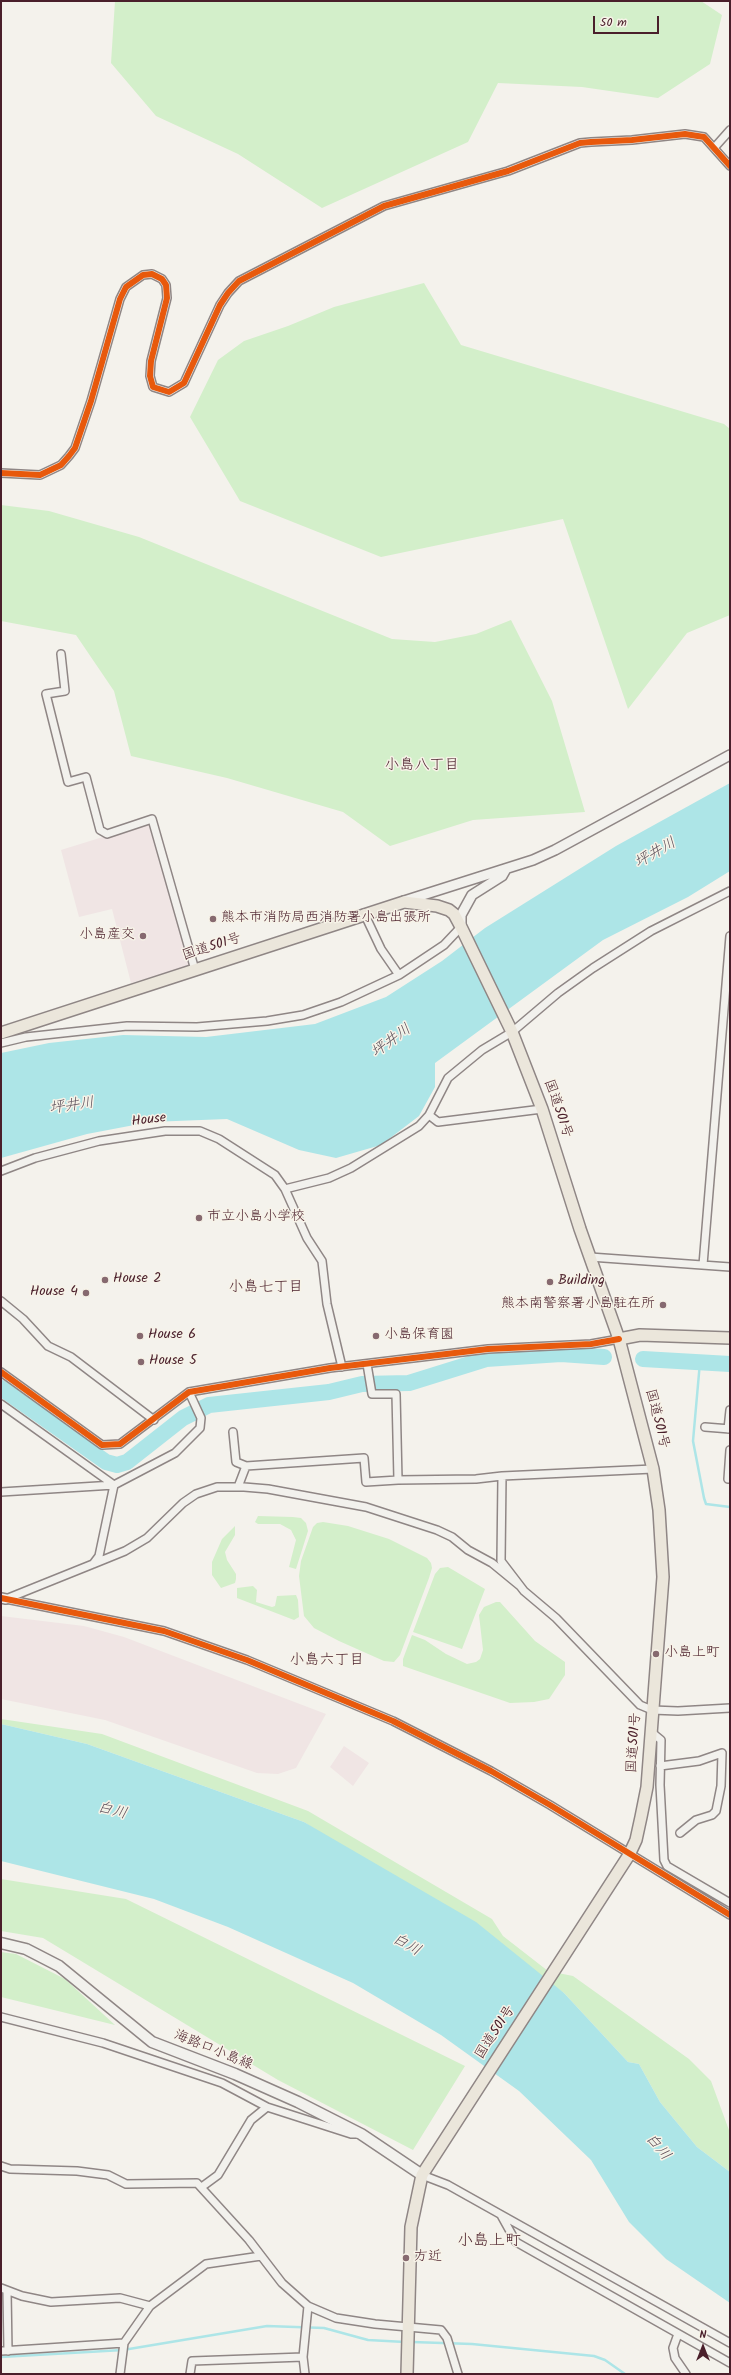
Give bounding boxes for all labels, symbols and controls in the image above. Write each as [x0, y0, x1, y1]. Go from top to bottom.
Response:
scale bar [595, 8, 661, 34]
text: 50 m [600, 13, 627, 32]
district label: 小島八丁目 [385, 757, 459, 775]
water label: 坪井川 [632, 835, 680, 873]
place label: 熊本市消防局西消防署小島出張所 [221, 911, 431, 927]
marker: 熊本市消防局西消防署小島出張所 [208, 914, 218, 924]
place label: 小島産交 [79, 928, 135, 944]
marker: 小島産交 [138, 931, 148, 941]
street label: 国道501号 [180, 931, 244, 965]
water label: 坪井川 [369, 1021, 415, 1063]
street label: 国道501号 [539, 1077, 575, 1141]
water label: 坪井川 [48, 1095, 96, 1119]
street label: House [131, 1111, 167, 1131]
place label: 市立小島小学校 [207, 1210, 305, 1226]
marker: 市立小島小学校 [194, 1213, 204, 1223]
place label: House 2 [113, 1272, 161, 1288]
place label: Building [558, 1274, 605, 1290]
marker: House 2 [100, 1275, 110, 1285]
marker: Building [545, 1277, 555, 1287]
district label: 小島七丁目 [229, 1279, 303, 1297]
place label: House 4 [30, 1285, 78, 1301]
marker: House 4 [81, 1288, 91, 1298]
place label: 熊本南警察署小島駐在所 [501, 1297, 655, 1313]
marker: 熊本南警察署小島駐在所 [658, 1300, 668, 1310]
place label: House 6 [148, 1328, 196, 1344]
place label: 小島保育園 [384, 1328, 454, 1344]
marker: House 6 [135, 1331, 145, 1341]
marker: 小島保育園 [371, 1331, 381, 1341]
place label: House 5 [149, 1354, 197, 1370]
marker: House 5 [136, 1357, 146, 1367]
street label: 国道501号 [640, 1387, 672, 1451]
place label: 小島上町 [664, 1646, 720, 1662]
marker: 小島上町 [651, 1649, 661, 1659]
district label: 小島六丁目 [290, 1652, 364, 1670]
street label: 国道501号 [624, 1712, 646, 1774]
water label: 白川 [95, 1800, 129, 1824]
water label: 白川 [389, 1931, 423, 1961]
street label: 国道501号 [472, 2003, 520, 2063]
street label: 海路口小島線 [171, 2027, 255, 2075]
water label: 白川 [640, 2131, 674, 2165]
district label: 小島上町 [457, 2232, 521, 2252]
place label: 方近 [414, 2250, 442, 2266]
marker: 方近 [401, 2253, 411, 2263]
text: N [700, 2326, 706, 2344]
north arrow [683, 2327, 723, 2367]

